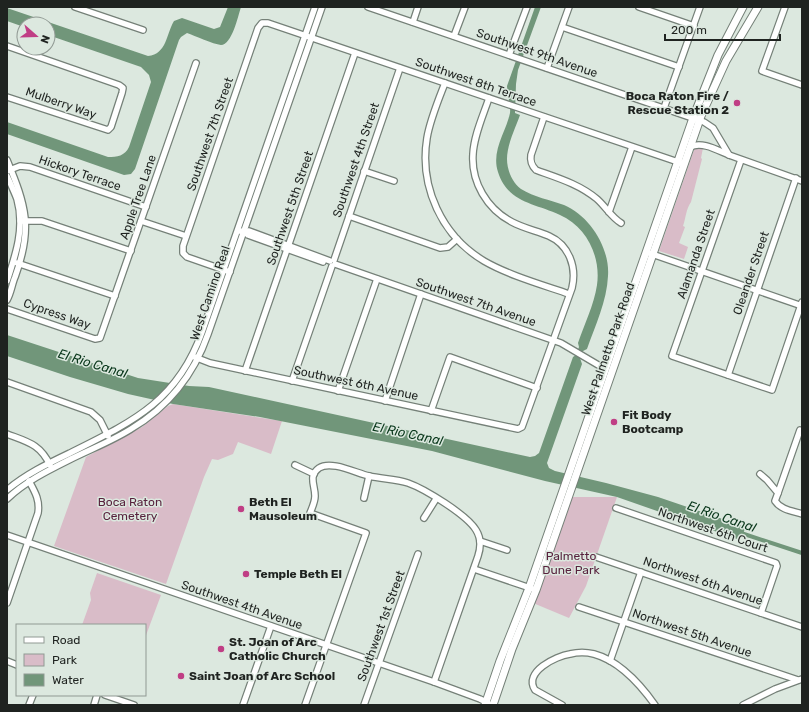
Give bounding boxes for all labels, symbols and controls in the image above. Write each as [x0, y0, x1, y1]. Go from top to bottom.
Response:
north arrow [16, 16, 56, 56]
scale bar [665, 16, 780, 42]
text: 200 m [671, 23, 707, 37]
street label: Southwest 9th Avenue [475, 26, 600, 80]
text: N [37, 33, 52, 45]
street label: Southwest 8th Terrace [414, 55, 539, 109]
street label: Southwest 7th Street [184, 75, 236, 193]
street label: Mulberry Way [24, 84, 99, 122]
place label: Boca Raton Fire / Rescue Station 2 [626, 89, 730, 117]
marker: Boca Raton Fire / Rescue Station 2 [732, 98, 742, 108]
street label: Southwest 4th Street [330, 100, 382, 219]
street label: Southwest 5th Street [264, 149, 316, 267]
street label: Hickory Terrace [37, 152, 123, 194]
street label: Apple Tree Lane [117, 152, 159, 241]
street label: Alamanda Street [674, 207, 718, 301]
street label: Oleander Street [730, 229, 772, 317]
street label: West Camino Real [187, 244, 233, 342]
street label: Southwest 7th Avenue [414, 275, 538, 329]
street label: West Palmetto Park Road [579, 281, 637, 417]
street label: Cypress Way [21, 296, 93, 332]
water label: El Rio Canal [56, 346, 130, 381]
street label: Southwest 6th Avenue [292, 363, 420, 403]
place label: Fit Body Bootcamp [622, 408, 684, 436]
marker: Fit Body Bootcamp [609, 417, 619, 427]
water label: El Rio Canal [371, 419, 445, 448]
park label: Boca Raton Cemetery [98, 495, 162, 523]
place label: Beth El Mausoleum [249, 495, 317, 523]
water label: El Rio Canal [686, 498, 759, 535]
marker: Beth El Mausoleum [236, 504, 246, 514]
street label: Northwest 6th Court [656, 505, 770, 555]
park label: Palmetto Dune Park [542, 549, 601, 577]
street label: Northwest 6th Avenue [641, 554, 765, 608]
place label: Temple Beth El [254, 567, 342, 581]
street label: Southwest 1st Street [354, 568, 408, 683]
marker: Temple Beth El [241, 569, 251, 579]
street label: Southwest 4th Avenue [179, 578, 305, 632]
street label: Northwest 5th Avenue [630, 606, 754, 660]
legend [16, 624, 146, 696]
text: Road [52, 633, 80, 647]
place label: St. Joan of Arc Catholic Church [229, 635, 326, 663]
marker: St. Joan of Arc Catholic Church [216, 644, 226, 654]
text: Park [52, 653, 78, 667]
place label: Saint Joan of Arc School [189, 669, 335, 683]
marker: Saint Joan of Arc School [176, 671, 186, 681]
text: Water [52, 673, 84, 687]

